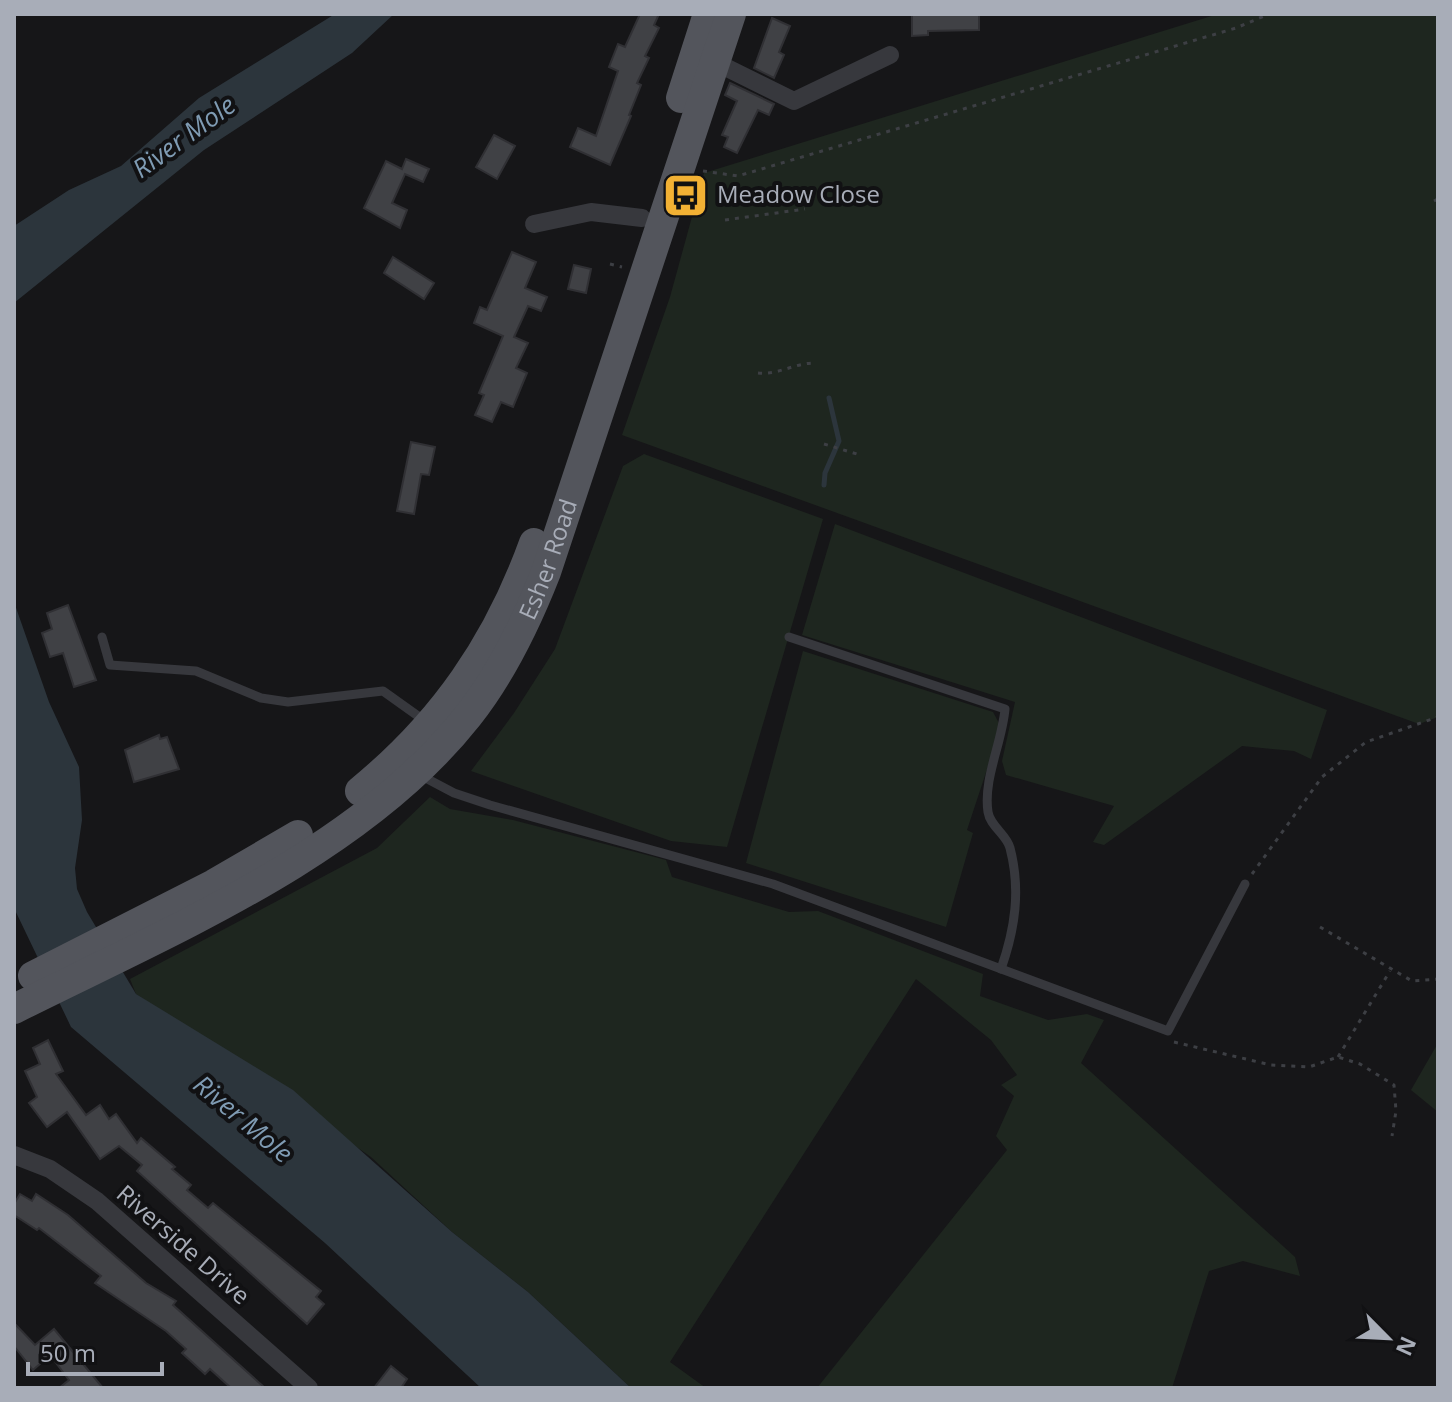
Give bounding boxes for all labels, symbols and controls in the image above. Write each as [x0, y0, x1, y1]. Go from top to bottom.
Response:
water label: River Mole [125, 87, 242, 186]
bus stop icon: Meadow Close [662, 171, 710, 219]
place label: Meadow Close [717, 177, 880, 210]
street label: Esher Road [510, 494, 584, 625]
water label: River Mole [186, 1066, 301, 1170]
street label: Riverside Drive [110, 1177, 258, 1311]
north arrow [1348, 1298, 1428, 1378]
scale bar [28, 1326, 162, 1376]
text: N [1390, 1332, 1425, 1361]
text: 50 m [40, 1336, 96, 1369]

